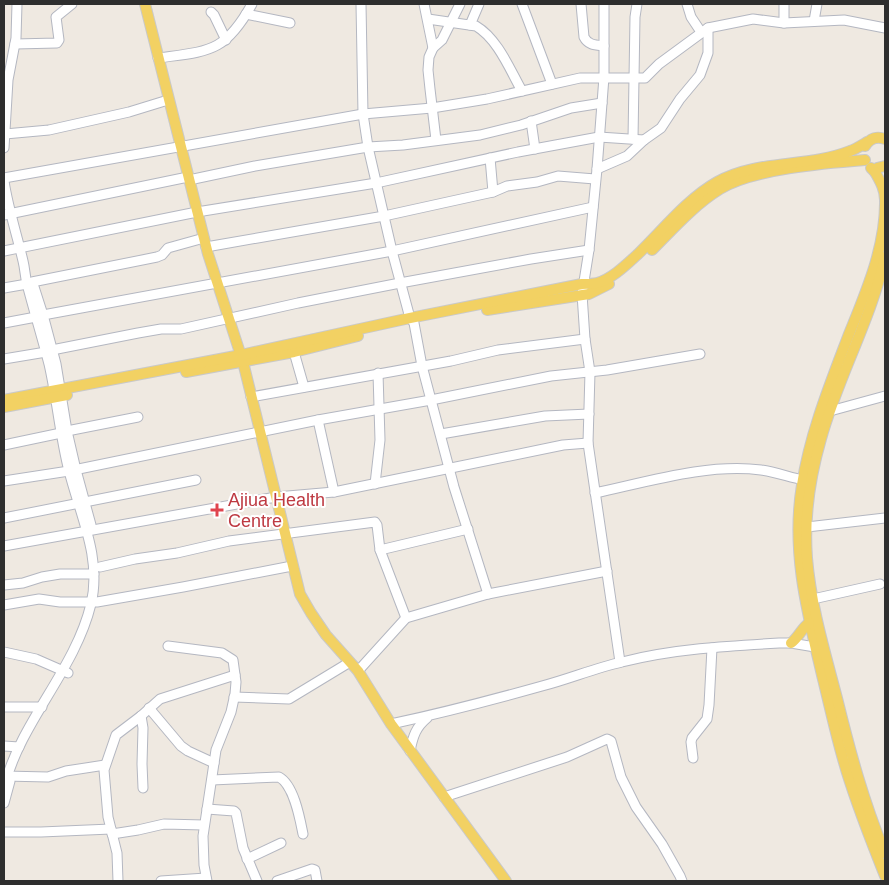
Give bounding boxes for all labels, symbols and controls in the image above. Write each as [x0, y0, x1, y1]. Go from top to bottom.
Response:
place label: Ajiua Health Centre [228, 490, 325, 531]
marker: Ajiua Health Centre [210, 503, 224, 517]

